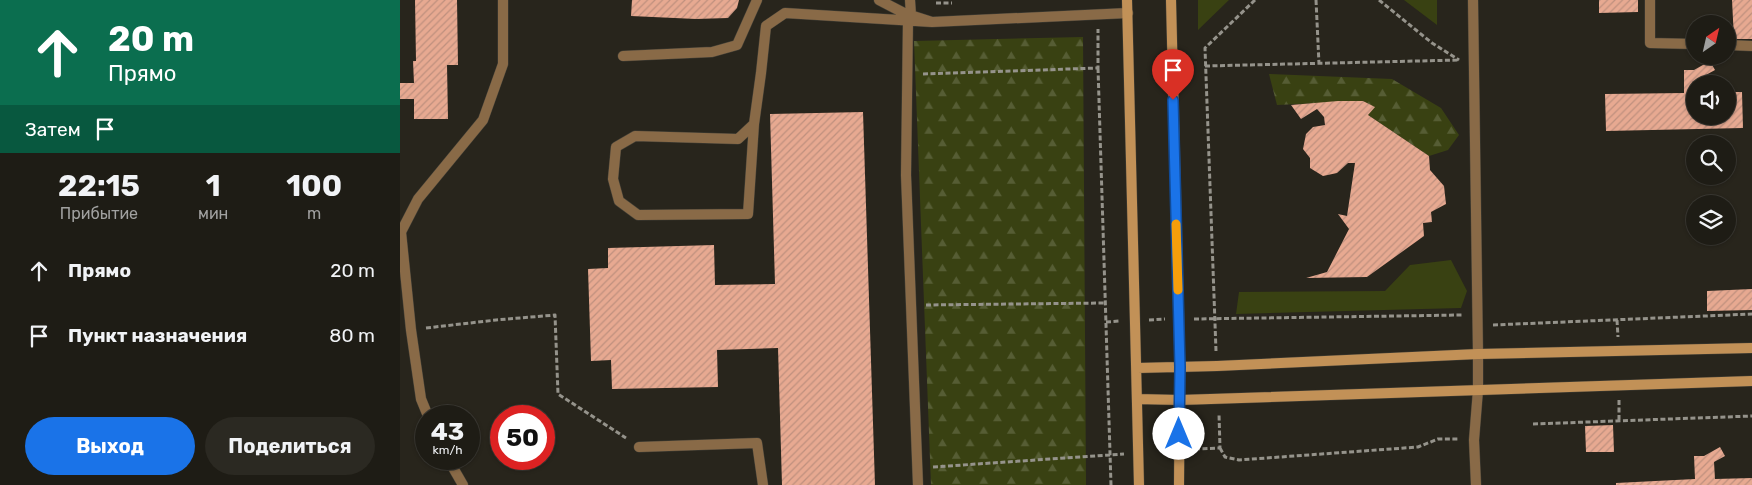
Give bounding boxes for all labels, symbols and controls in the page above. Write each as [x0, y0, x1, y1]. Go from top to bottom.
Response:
north arrow [1686, 15, 1736, 65]
map controls [1686, 15, 1736, 245]
text: 20 m [108, 18, 194, 60]
icon: ahead [25, 20, 90, 85]
pin [1152, 49, 1194, 100]
icon: arrive [1159, 56, 1187, 84]
text: Прямо [108, 60, 176, 87]
button: sound [1686, 75, 1736, 125]
icon: arrive [91, 115, 119, 143]
text: Затем [25, 118, 81, 141]
button: search [1686, 135, 1736, 185]
text: 22:15 [58, 168, 140, 204]
text: 1 [206, 168, 221, 204]
text: 100 [286, 168, 342, 204]
button: layers [1686, 195, 1736, 245]
text: Прибытие [60, 204, 138, 223]
text: мин [198, 204, 228, 223]
text: m [307, 204, 321, 223]
icon: ahead [25, 257, 53, 285]
text: Прямо [68, 259, 131, 282]
text: 20 m [330, 259, 375, 282]
icon: arrive [25, 322, 53, 350]
text: Пункт назначения [68, 324, 247, 347]
text: 80 m [329, 324, 375, 347]
speed limit sign: 50 [490, 405, 555, 470]
position arrow [1152, 407, 1204, 459]
button: Выход [25, 417, 195, 475]
button: Поделиться [205, 417, 375, 475]
text: 43 [431, 417, 464, 446]
text: km/h [433, 443, 462, 457]

